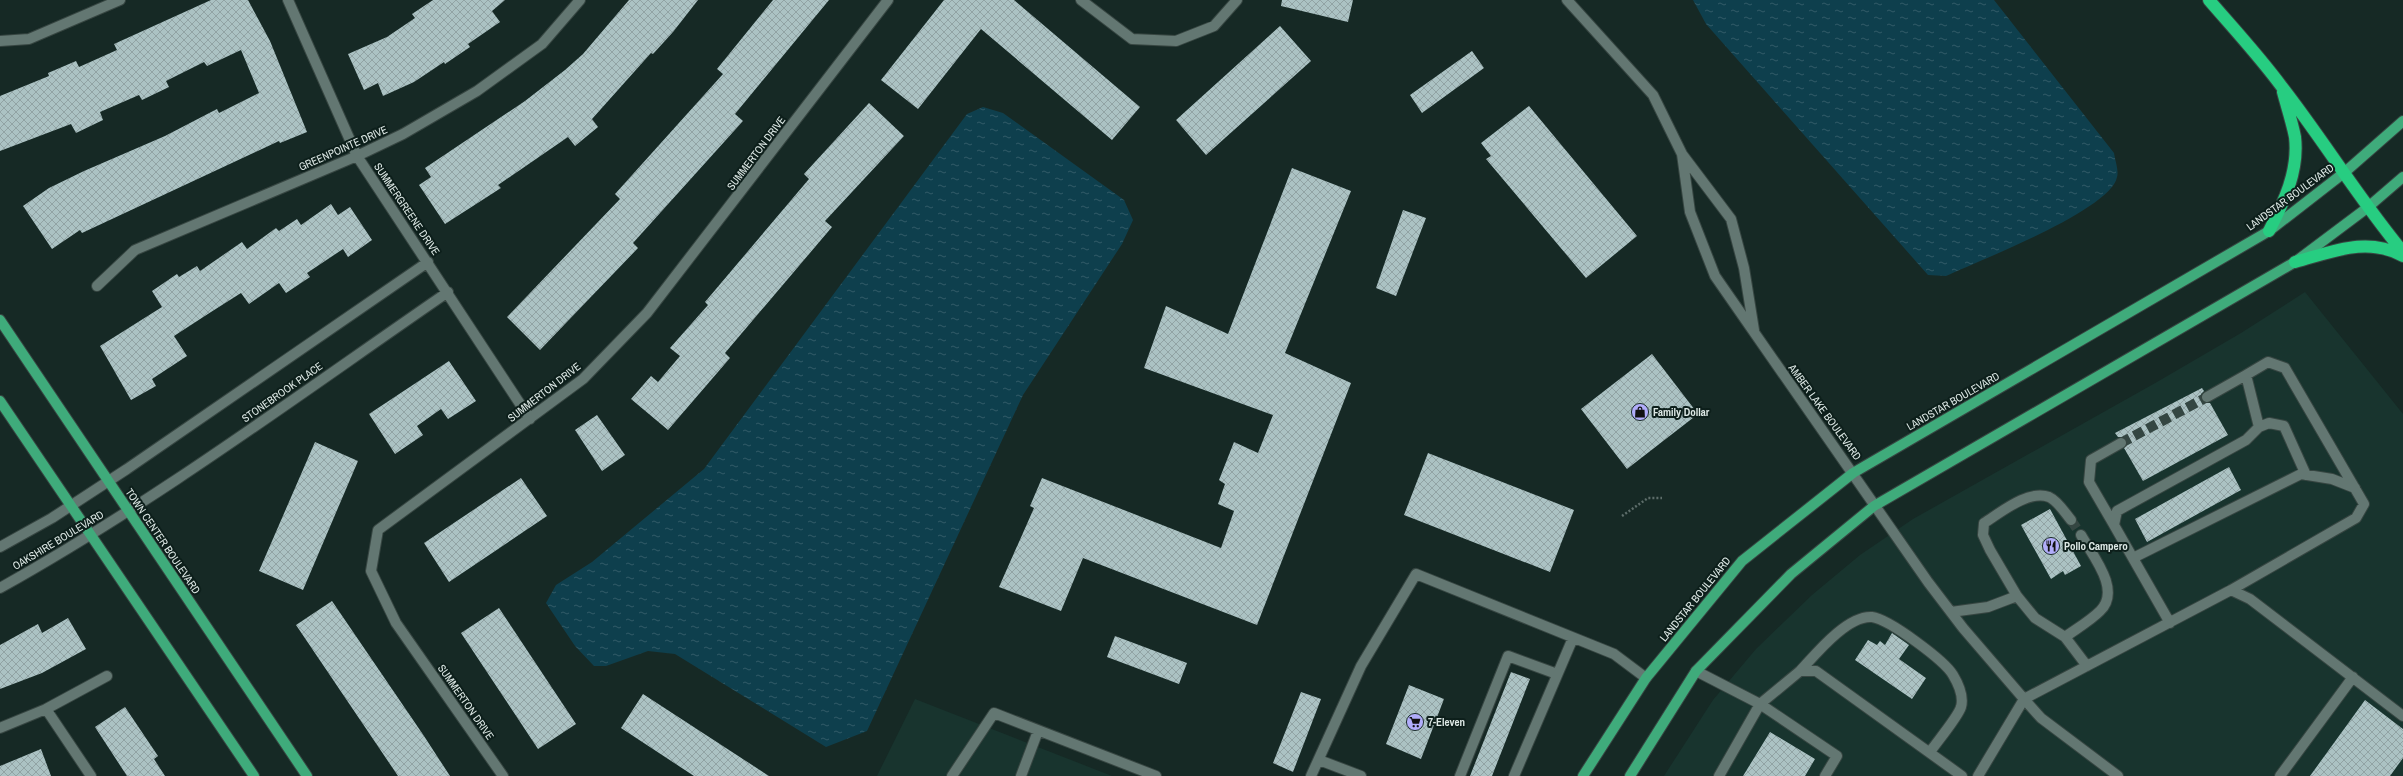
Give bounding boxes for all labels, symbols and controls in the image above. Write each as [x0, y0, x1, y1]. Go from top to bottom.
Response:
street label: SUMMERTON DRIVE [724, 113, 788, 193]
street label: GREENPOINTE DRIVE [296, 122, 390, 174]
street label: SUMMERGREENE DRIVE [371, 160, 443, 258]
street label: LANDSTAR BOULEVARD [2243, 160, 2337, 234]
street label: STONEBROOK PLACE [239, 359, 325, 425]
street label: SUMMERTON DRIVE [505, 359, 583, 425]
street label: AMBER LAKE BOULEVARD [1785, 361, 1865, 463]
street label: LANDSTAR BOULEVARD [1904, 369, 2002, 433]
shop icon: Family Dollar [1630, 402, 1650, 422]
place label: Family Dollar [1653, 405, 1710, 419]
street label: TOWN CENTER BOULEVARD [122, 485, 204, 597]
street label: OAKSHIRE BOULEVARD [10, 507, 106, 573]
restaurant icon: Pollo Campero [2041, 536, 2061, 556]
place label: Pollo Campero [2064, 539, 2128, 553]
street label: LANDSTAR BOULEVARD [1657, 554, 1733, 644]
street label: SUMMERTON DRIVE [435, 662, 497, 742]
supermarket icon: 7-Eleven [1405, 712, 1425, 732]
place label: 7-Eleven [1428, 715, 1465, 729]

